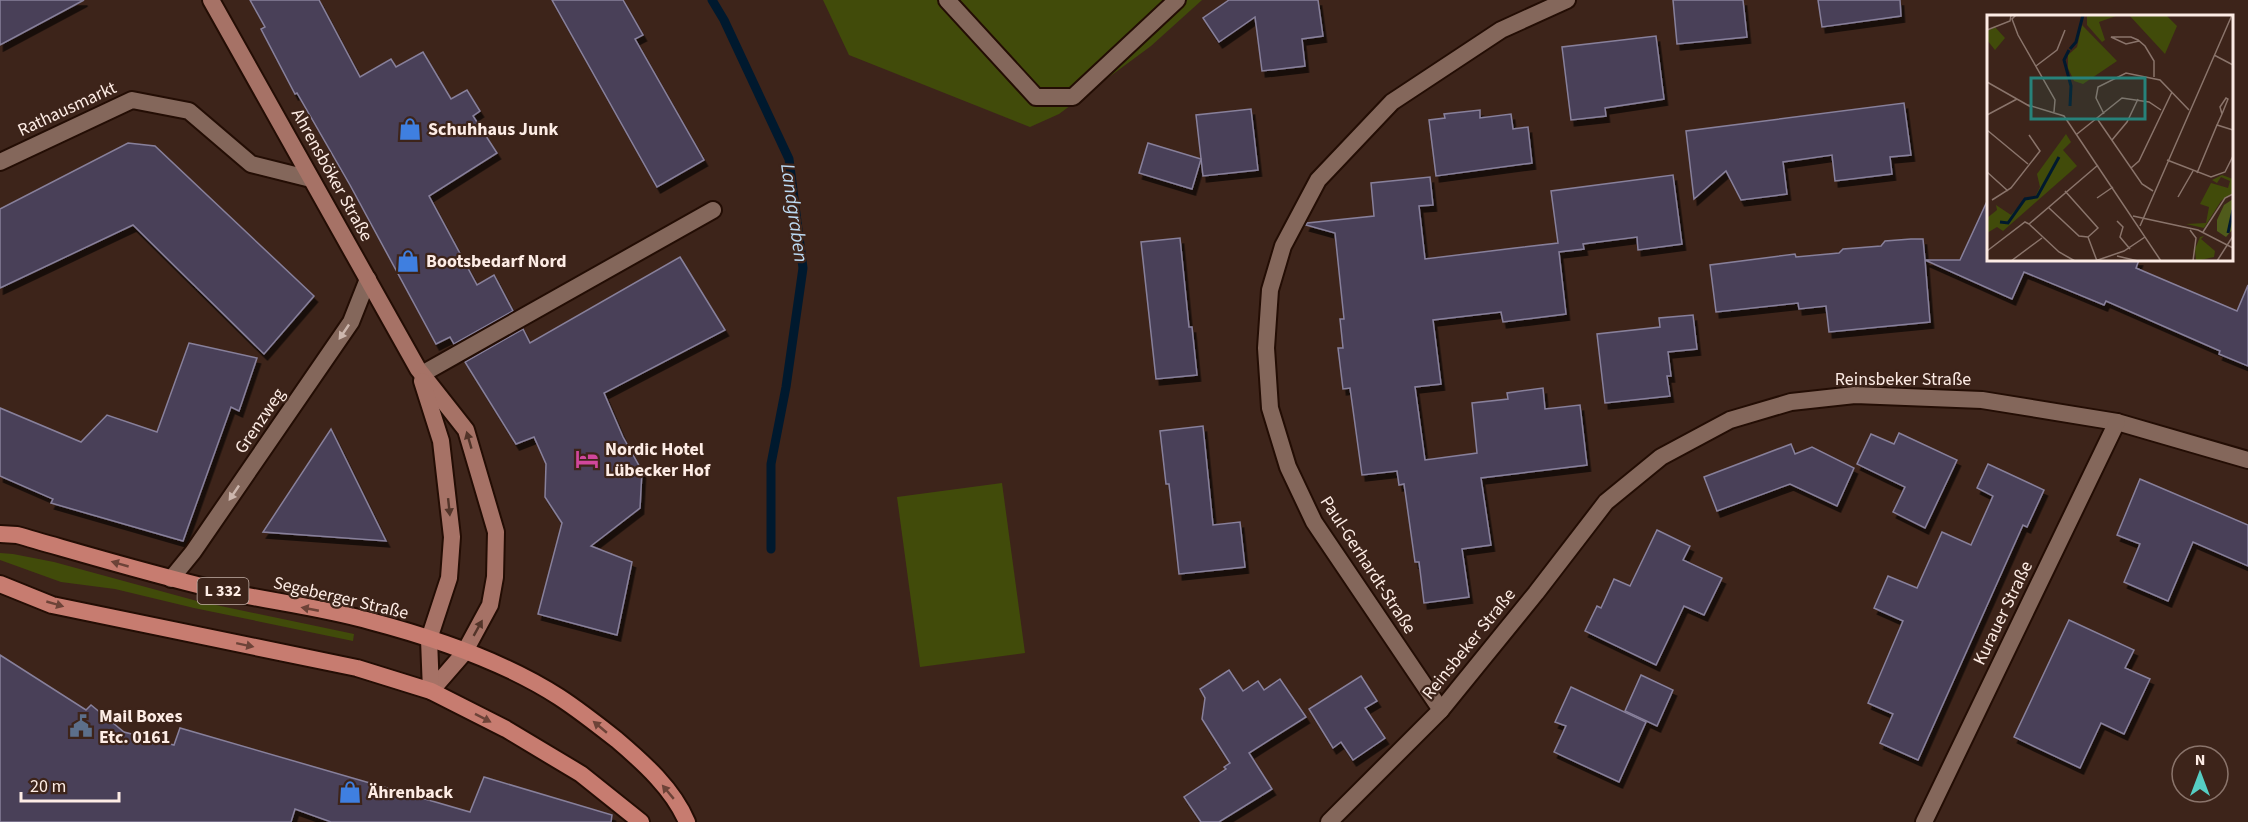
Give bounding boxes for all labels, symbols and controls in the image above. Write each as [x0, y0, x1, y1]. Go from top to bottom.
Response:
inset map [1987, 15, 2233, 261]
street label: Rathausmarkt [14, 75, 120, 143]
street label: Ahrensböker Straße [285, 104, 379, 246]
shop icon: Schuhhaus Junk [397, 116, 423, 142]
place label: Schuhhaus Junk [428, 117, 558, 142]
water label: Landgraben [773, 162, 815, 264]
shop icon: Bootsbedarf Nord [395, 248, 421, 274]
place label: Bootsbedarf Nord [426, 249, 567, 274]
one-way arrow [339, 324, 350, 340]
street label: Reinsbeker Straße [1835, 367, 1971, 392]
street label: Grenzweg [229, 383, 291, 459]
one-way arrow [464, 431, 473, 449]
place label: Nordic Hotel Lübecker Hof [605, 437, 711, 483]
hotel icon: Nordic Hotel Lübecker Hof [574, 446, 600, 472]
one-way arrow [228, 484, 240, 500]
street label: Paul-Gerhardt-Straße [1314, 491, 1422, 639]
one-way arrow [444, 498, 454, 517]
street label: Kurauer Straße [1967, 557, 2039, 669]
one-way arrow [111, 559, 129, 568]
street label: Segeberger Straße [271, 570, 411, 626]
road number: L 332 [198, 578, 248, 604]
street label: Reinsbeker Straße [1416, 583, 1522, 705]
one-way arrow [46, 600, 64, 610]
one-way arrow [300, 604, 319, 613]
one-way arrow [473, 619, 483, 636]
one-way arrow [236, 641, 255, 650]
place label: Mail Boxes Etc. 0161 [99, 704, 182, 750]
one-way arrow [474, 712, 492, 722]
public building icon: Mail Boxes Etc. 0161 [68, 713, 94, 739]
one-way arrow [592, 720, 608, 733]
north arrow [2170, 744, 2230, 804]
text: N [2195, 749, 2205, 771]
scale bar [21, 765, 118, 803]
text: 20 m [30, 774, 66, 799]
shop icon: Ährenback [337, 779, 363, 805]
place label: Ährenback [367, 780, 453, 805]
one-way arrow [662, 784, 675, 799]

